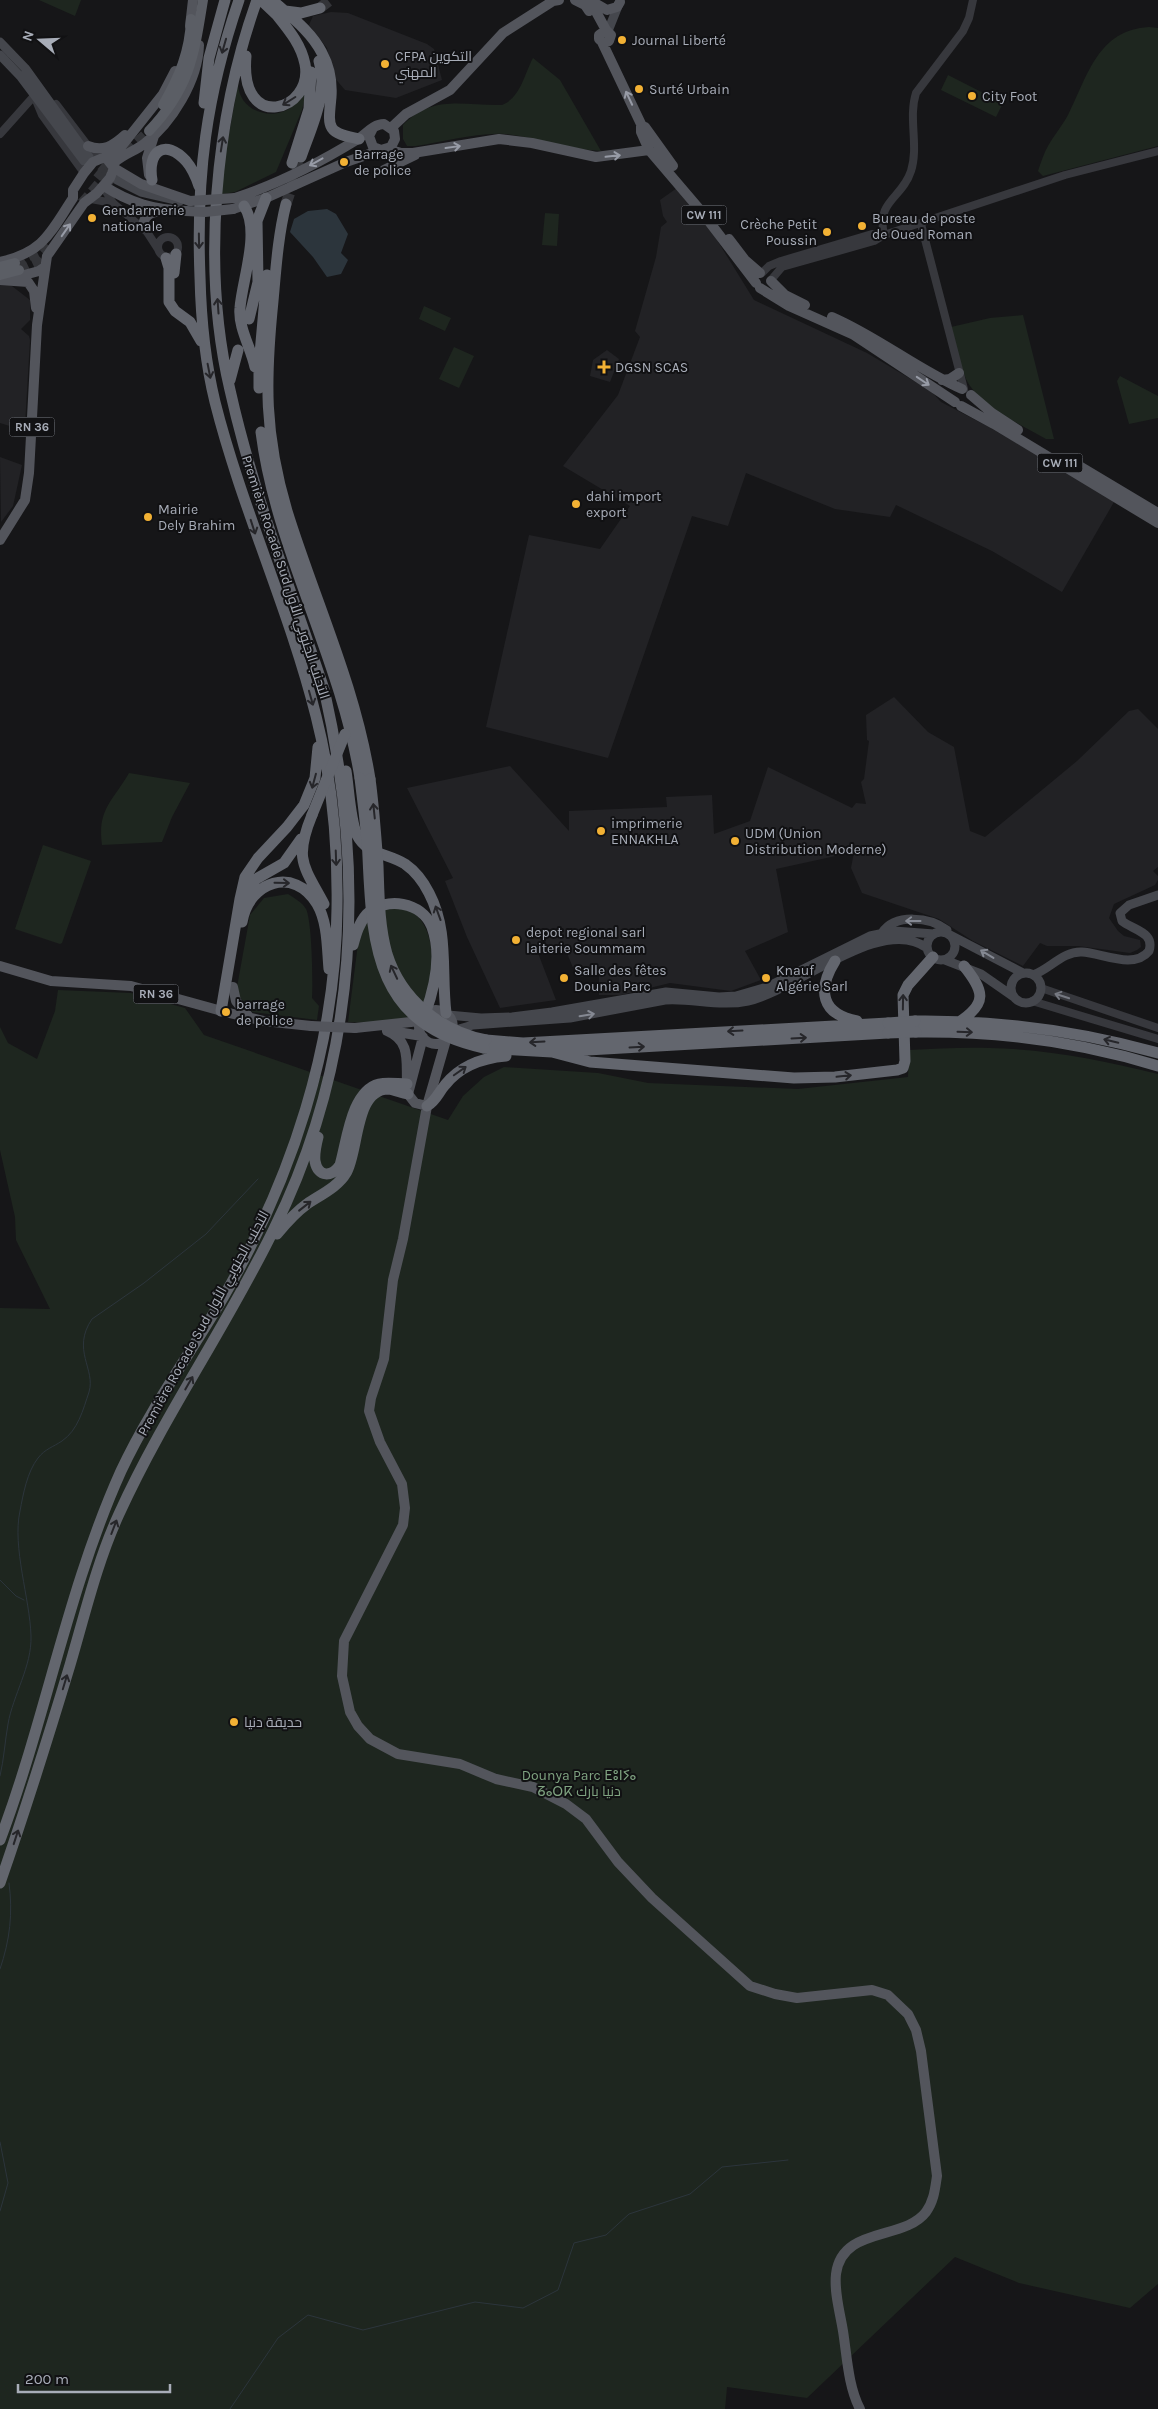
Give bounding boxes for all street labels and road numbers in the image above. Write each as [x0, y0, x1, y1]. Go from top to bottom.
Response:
road number: CW 111 [682, 206, 726, 224]
road number: RN 36 [10, 418, 54, 437]
street label: Première Rocade Sud التجنب الجنوبي الأول [235, 453, 333, 702]
road number: CW 111 [1038, 453, 1082, 472]
road number: RN 36 [134, 984, 178, 1004]
street label: Première Rocade Sud التجنب الجنوبي الأول [134, 1208, 275, 1440]

